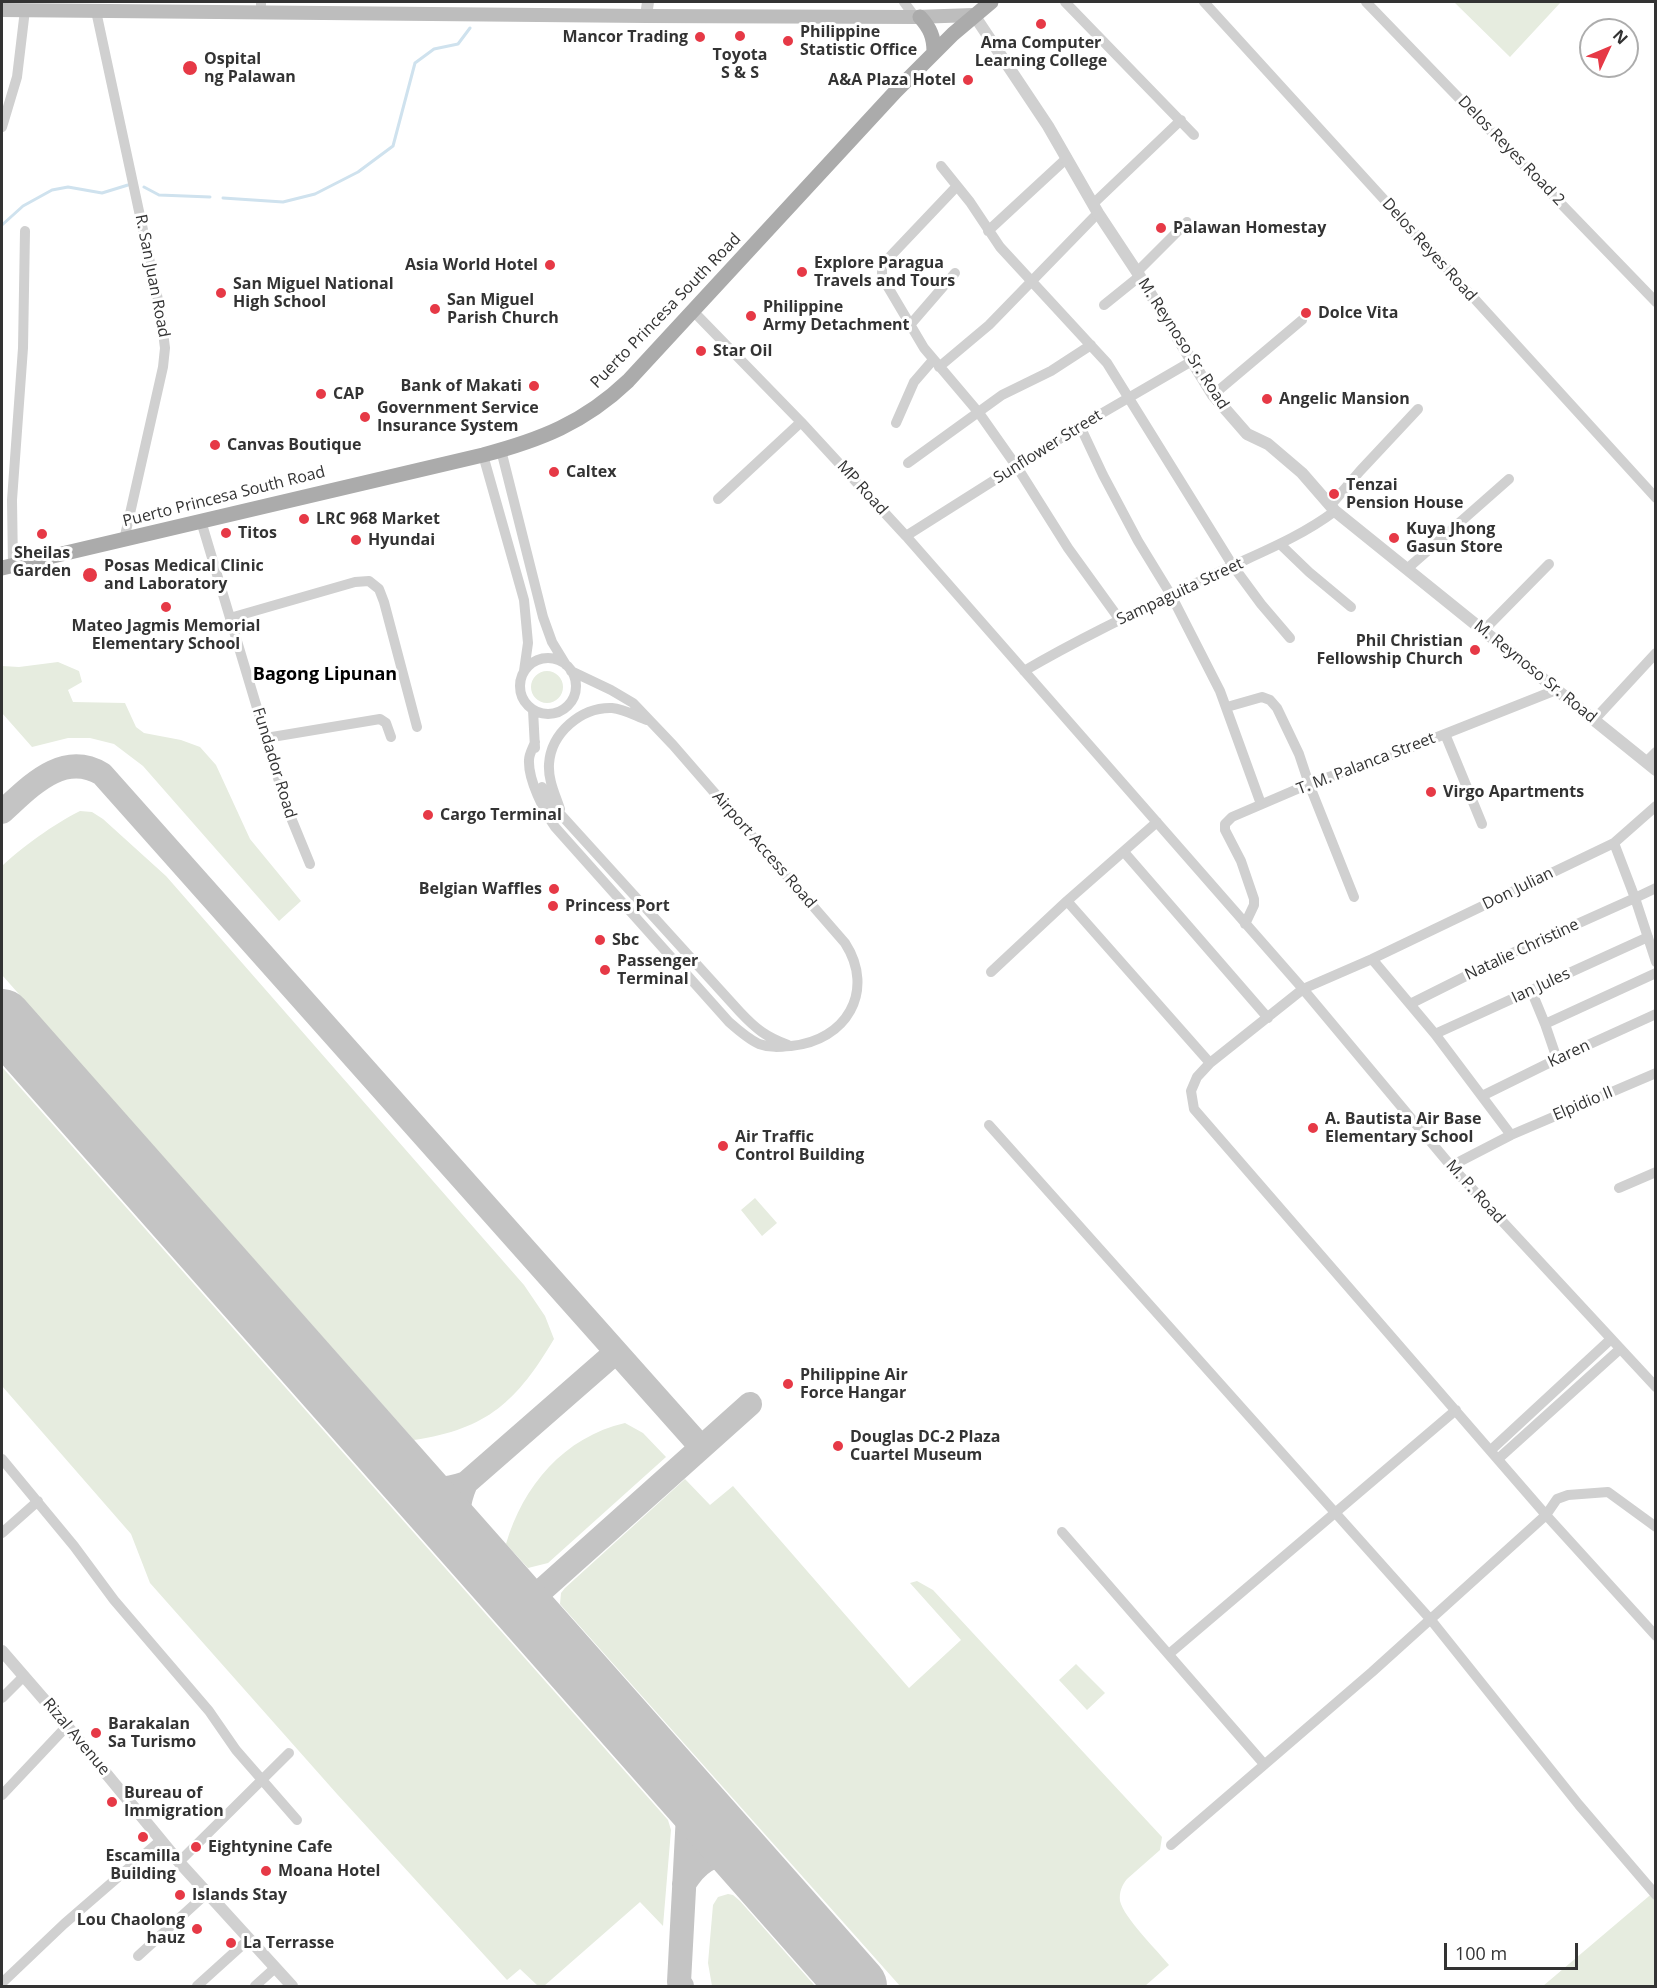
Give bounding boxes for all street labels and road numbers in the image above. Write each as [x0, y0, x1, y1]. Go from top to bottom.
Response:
street label: Delos Reyes Road 2 [1454, 92, 1568, 210]
street label: Delos Reyes Road [1378, 195, 1480, 305]
street label: R. San Juan Road [131, 213, 173, 339]
street label: Puerto Princesa South Road [587, 230, 745, 392]
street label: M. Reynoso Sr. Road [1133, 275, 1233, 413]
street label: Sunflower Street [990, 406, 1106, 488]
street label: MP Road [833, 457, 891, 519]
street label: Puerto Princesa South Road [121, 463, 327, 531]
street label: Sampaguita Street [1114, 554, 1246, 630]
street label: M. Reynoso Sr. Road [1470, 617, 1600, 727]
street label: Fundador Road [248, 705, 300, 821]
street label: T. M. Palanca Street [1294, 729, 1438, 799]
street label: Airport Access Road [708, 788, 820, 912]
street label: Don Julian [1480, 864, 1556, 914]
street label: Natalie Christine [1462, 915, 1582, 985]
street label: Ian Jules [1509, 964, 1573, 1008]
street label: Karen [1545, 1036, 1593, 1072]
street label: Elpidio II [1550, 1083, 1616, 1125]
street label: M. P. Road [1441, 1156, 1509, 1228]
street label: Rizal Avenue [38, 1695, 114, 1779]

